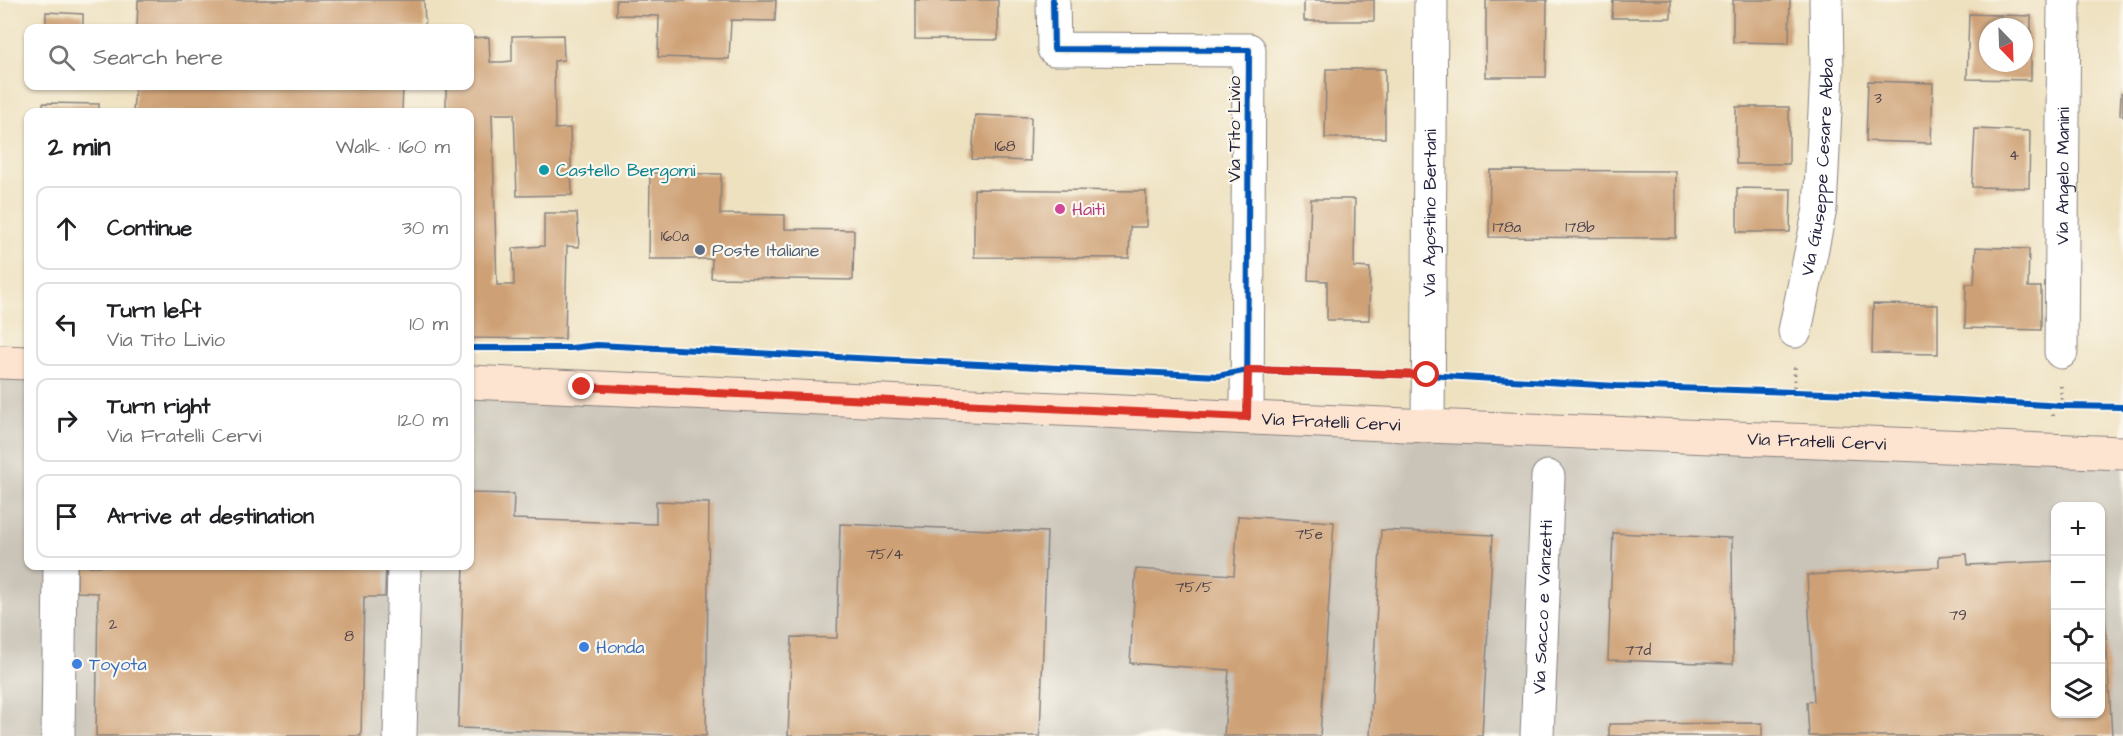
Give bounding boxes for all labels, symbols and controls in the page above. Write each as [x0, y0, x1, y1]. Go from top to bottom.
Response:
north arrow [1979, 18, 2033, 72]
search box [24, 24, 474, 90]
icon: search [45, 41, 78, 74]
text: Search here [93, 42, 223, 73]
street label: Via Giuseppe Cesare Abba [1794, 58, 1840, 278]
street label: Via Tito Livio [1222, 76, 1247, 182]
house number: 3 [1874, 88, 1882, 109]
street label: Via Angelo Manini [2049, 107, 2076, 245]
text: 2 min [48, 129, 110, 165]
street label: Via Agostino Bertani [1416, 129, 1443, 297]
text: Walk · 160 m [335, 133, 450, 161]
house number: 168 [994, 136, 1016, 157]
house number: 4 [2009, 145, 2019, 166]
place label: Castello Bergomi [556, 158, 696, 184]
marker: Castello Bergomi [537, 163, 551, 177]
place label: Haiti [1072, 197, 1105, 222]
marker: Haiti [1053, 202, 1067, 216]
icon: ahead [50, 212, 83, 245]
text: Continue [107, 213, 192, 244]
text: 30 m [402, 214, 448, 242]
house number: 178a [1493, 217, 1522, 238]
house number: 178b [1565, 217, 1595, 238]
house number: 160a [661, 226, 690, 247]
place label: Poste Italiane [712, 238, 820, 263]
marker: Poste Italiane [693, 243, 707, 257]
text: Turn left [107, 295, 201, 326]
icon: left [50, 308, 83, 341]
text: 10 m [409, 310, 448, 338]
text: Via Tito Livio [107, 326, 225, 354]
route start [1413, 361, 1439, 387]
route end [568, 373, 594, 399]
text: Turn right [107, 391, 210, 422]
icon: right [50, 404, 83, 437]
text: 120 m [398, 406, 448, 434]
street label: Via Fratelli Cervi [1261, 406, 1401, 437]
text: Via Fratelli Cervi [107, 422, 261, 450]
street label: Via Fratelli Cervi [1747, 426, 1887, 456]
icon: arrive [50, 500, 83, 533]
text: Arrive at destination [107, 501, 314, 532]
map controls [2051, 502, 2105, 718]
button: + [2051, 502, 2105, 556]
street label: Via Sacco e Vanzetti [1526, 520, 1559, 694]
house number: 75e [1295, 524, 1323, 545]
house number: 75/4 [867, 544, 903, 565]
button: − [2051, 556, 2105, 610]
house number: 75/5 [1175, 577, 1213, 598]
house number: 79 [1949, 605, 1967, 626]
button: locate [2051, 610, 2105, 664]
house number: 2 [109, 614, 118, 635]
house number: 8 [344, 626, 354, 647]
place label: Honda [596, 635, 644, 660]
marker: Honda [577, 640, 591, 654]
house number: 77d [1625, 640, 1651, 661]
place label: Toyota [89, 652, 147, 678]
marker: Toyota [70, 657, 84, 671]
button: layers [2051, 664, 2105, 718]

